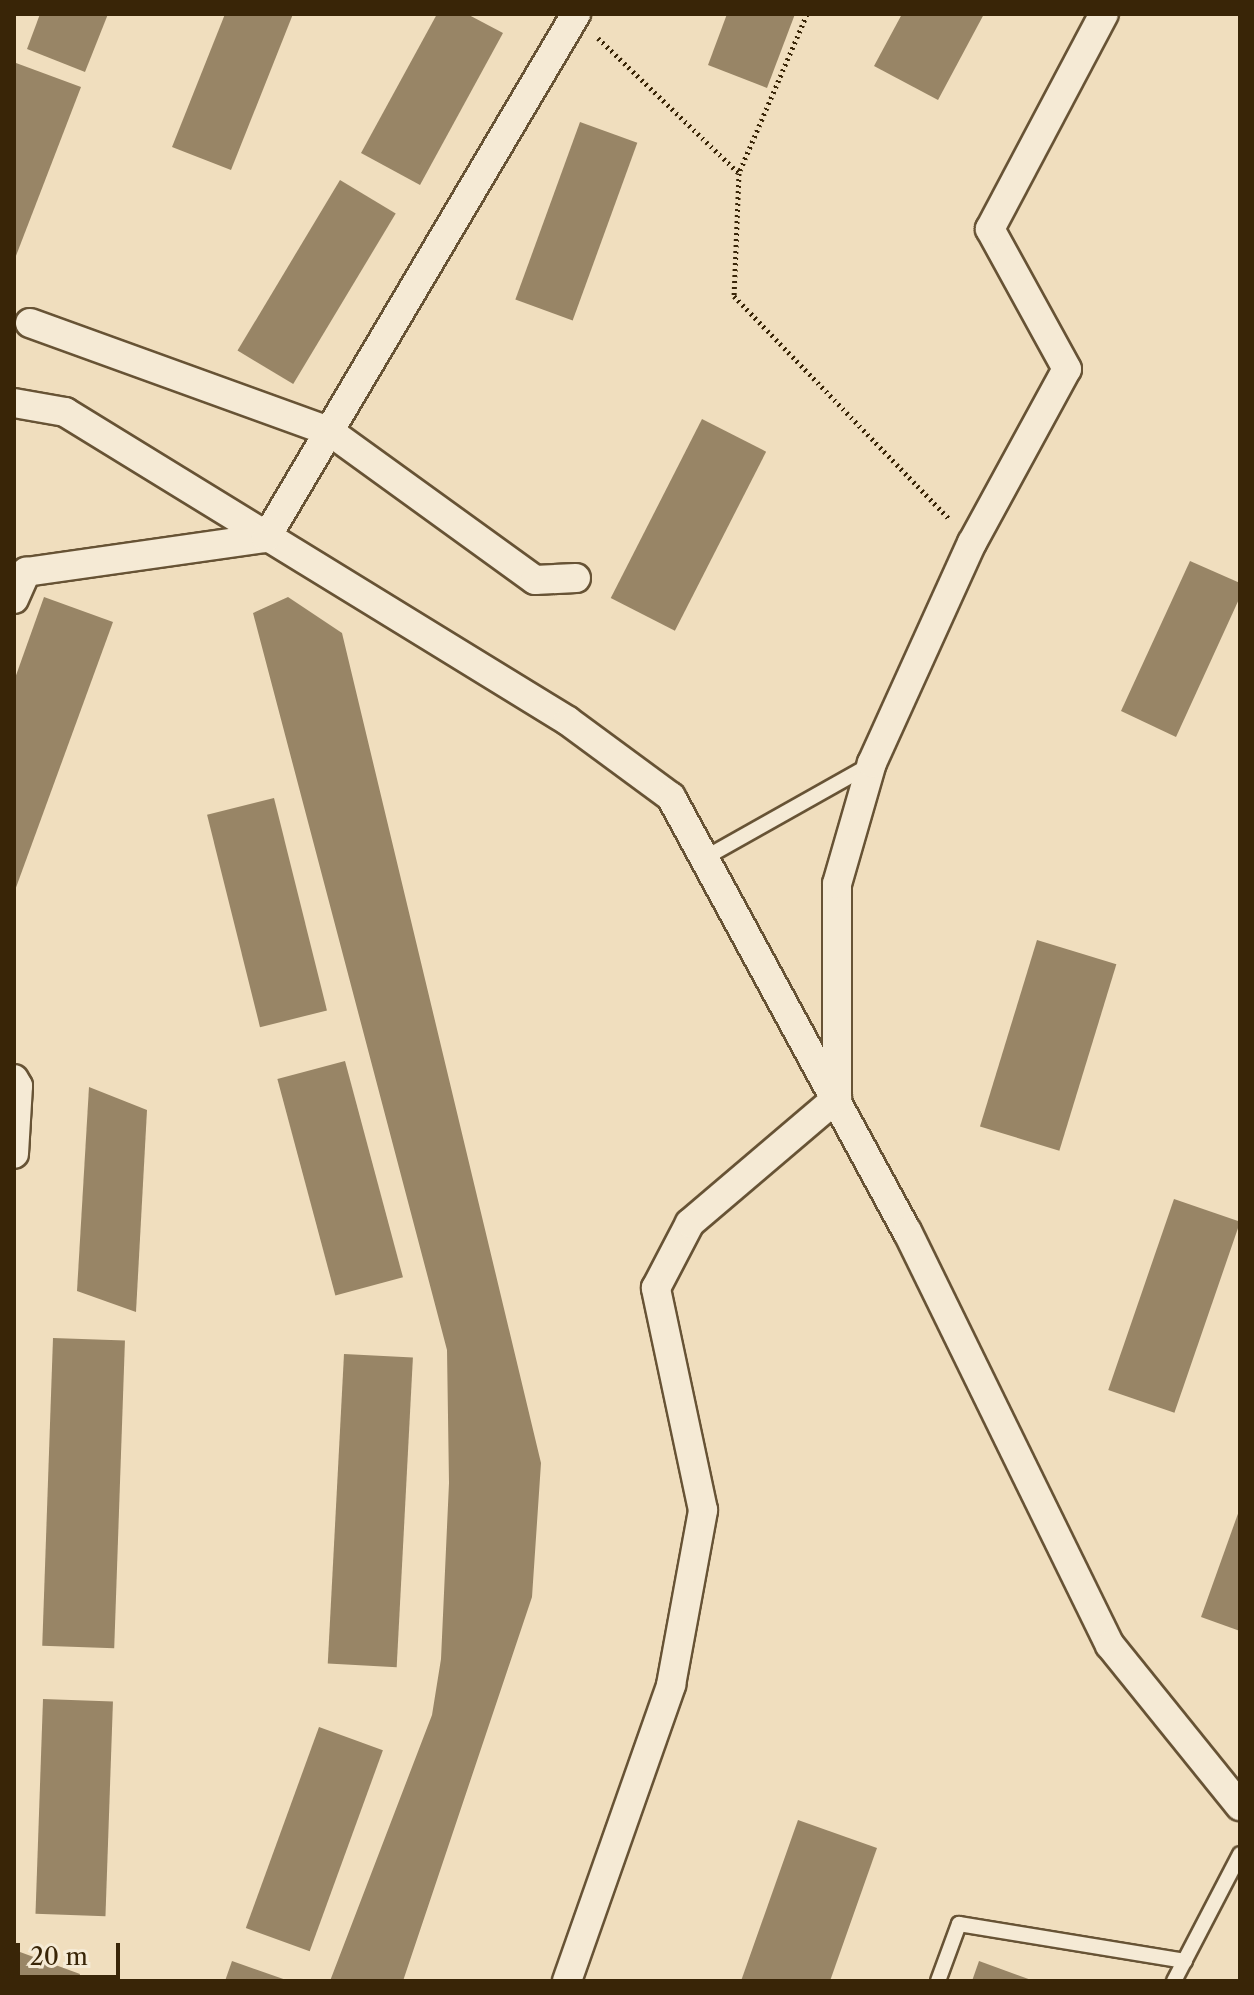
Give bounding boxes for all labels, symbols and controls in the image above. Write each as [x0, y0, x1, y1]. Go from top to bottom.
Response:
scale bar [20, 1927, 124, 1977]
text: 20 m [30, 1942, 88, 1971]

